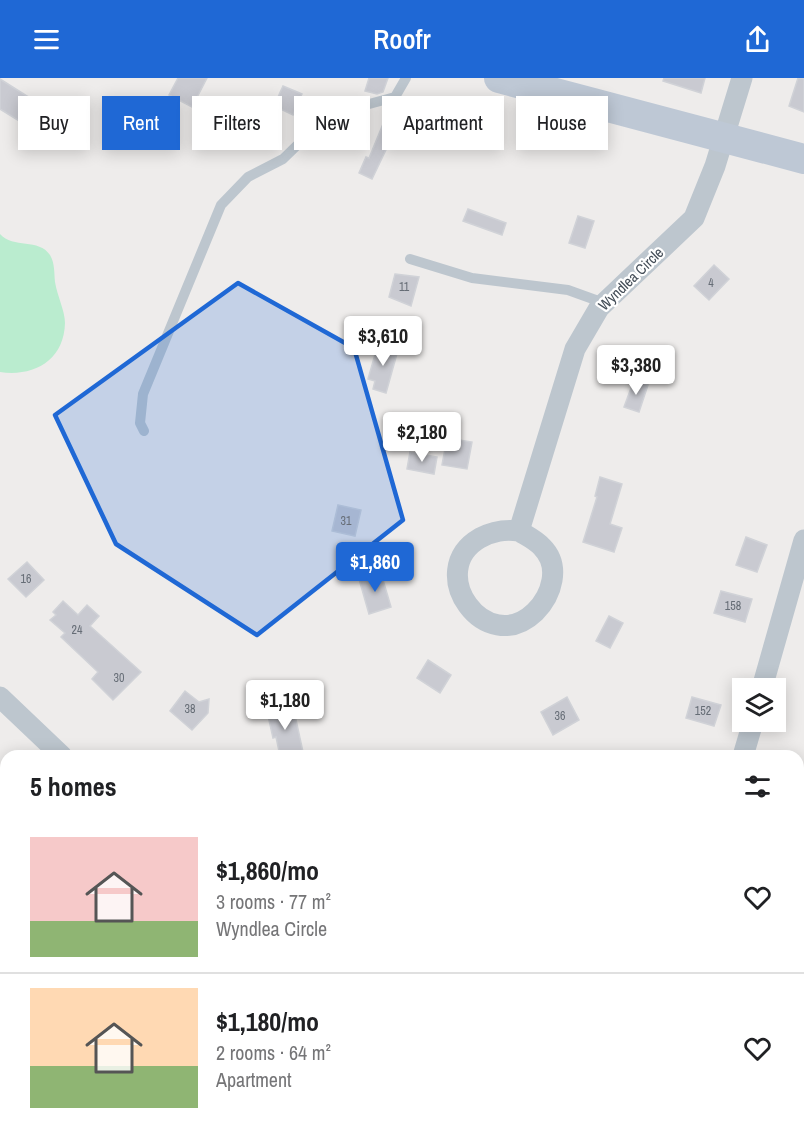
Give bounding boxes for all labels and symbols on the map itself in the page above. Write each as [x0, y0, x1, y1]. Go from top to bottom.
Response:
street label: Wyndlea Circle [593, 242, 668, 315]
house number: 4 [708, 275, 714, 291]
house number: 11 [399, 279, 410, 295]
pin: $3,610 [334, 316, 432, 367]
pin: $3,380 [587, 345, 685, 396]
pin: $2,180 [373, 412, 471, 463]
house number: 31 [341, 513, 352, 529]
pin: $1,860 [326, 542, 424, 593]
house number: 16 [21, 571, 31, 587]
house number: 158 [725, 598, 741, 614]
house number: 24 [72, 622, 83, 638]
house number: 30 [114, 670, 124, 686]
pin: $1,180 [236, 680, 334, 731]
house number: 38 [185, 701, 195, 717]
house number: 152 [695, 703, 711, 719]
house number: 36 [555, 708, 565, 724]

